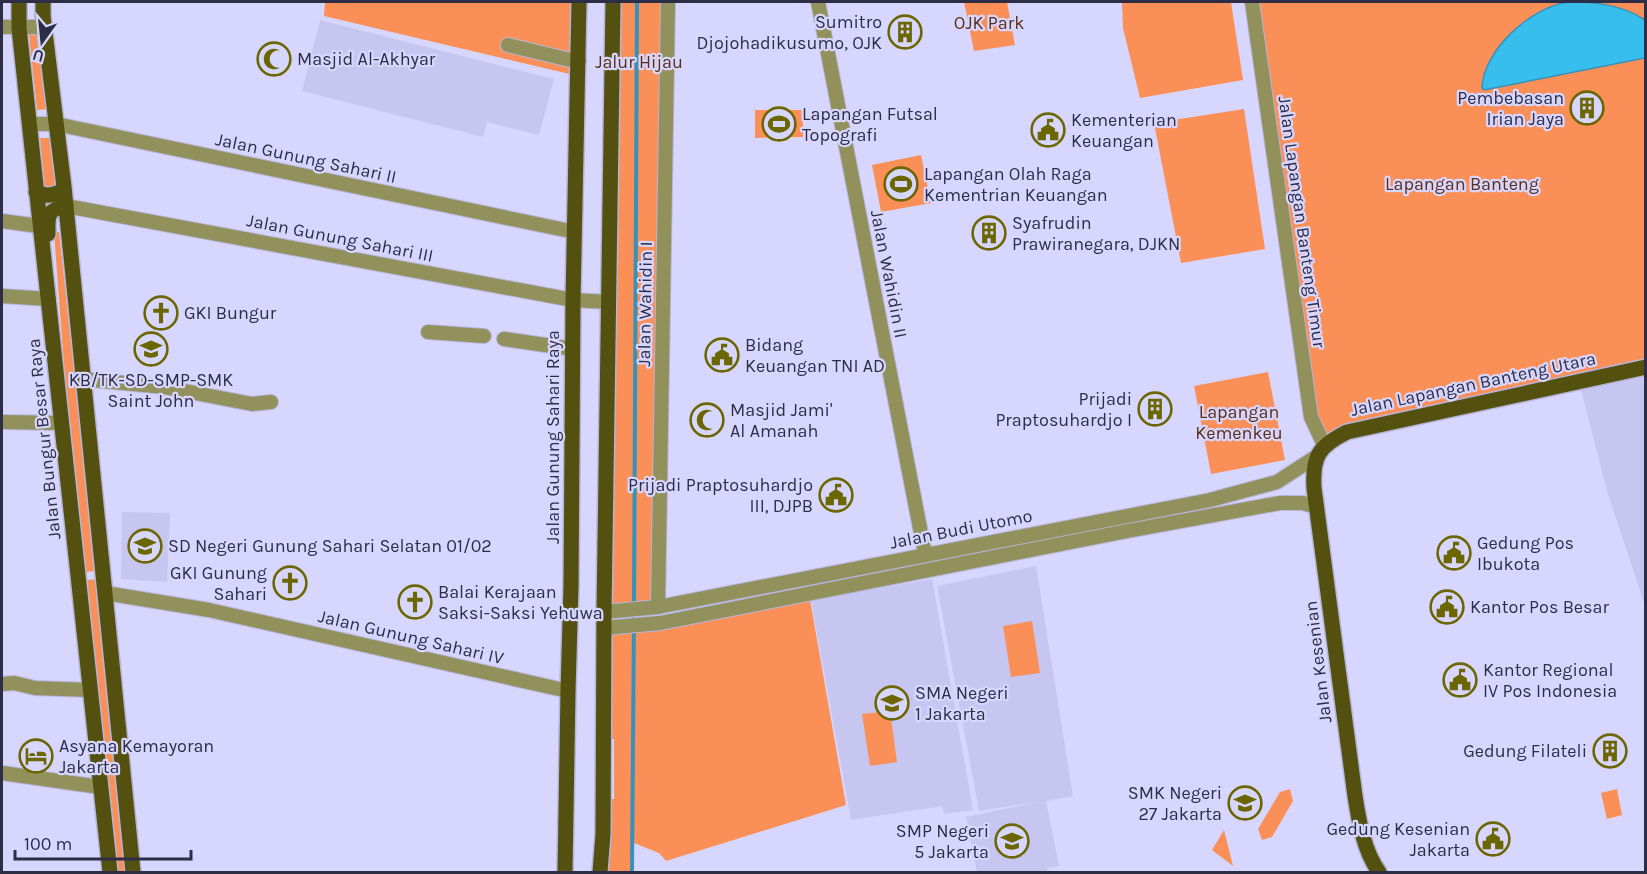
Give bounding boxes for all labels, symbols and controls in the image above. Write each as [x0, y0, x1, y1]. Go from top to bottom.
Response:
place label: Sumitro Djojohadikusumo, OJK [696, 11, 882, 54]
north arrow [12, 12, 72, 72]
park label: OJK Park [954, 12, 1024, 34]
building icon: Sumitro Djojohadikusumo, OJK [887, 14, 923, 50]
mosque icon: Masjid Al-Akhyar [256, 41, 292, 77]
text: U [30, 45, 46, 67]
place label: Masjid Al-Akhyar [297, 48, 436, 70]
park label: Jalur Hijau [595, 51, 683, 73]
place label: Pembebasan Irian Jaya [1457, 87, 1564, 130]
building icon: Pembebasan Irian Jaya [1569, 90, 1605, 126]
street label: Jalan Lapangan Banteng Timur [1273, 95, 1331, 350]
place label: Lapangan Futsal Topografi [802, 103, 938, 146]
sports icon: Lapangan Futsal Topografi [761, 106, 797, 142]
place label: Kementerian Keuangan [1071, 109, 1177, 152]
public building icon: Kementerian Keuangan [1030, 112, 1066, 148]
street label: Jalan Gunung Sahari II [213, 128, 399, 188]
place label: Lapangan Olah Raga Kementrian Keuangan [924, 163, 1108, 206]
sports icon: Lapangan Olah Raga Kementrian Keuangan [883, 166, 919, 202]
park label: Lapangan Banteng [1385, 173, 1539, 195]
street label: Jalan Wahidin II [866, 208, 912, 340]
street label: Jalan Gunung Sahari III [245, 209, 435, 267]
place label: Syafrudin Prawiranegara, DJKN [1012, 212, 1180, 255]
building icon: Syafrudin Prawiranegara, DJKN [971, 215, 1007, 251]
street label: Jalan Wahidin I [633, 241, 657, 367]
church icon: GKI Bungur [143, 295, 179, 331]
place label: GKI Bungur [184, 302, 277, 324]
street label: Jalan Gunung Sahari Raya [542, 330, 564, 544]
school or university icon: KB/TK-SD-SMP-SMK Saint John [133, 331, 169, 367]
place label: Bidang Keuangan TNI AD [745, 334, 885, 377]
street label: Jalan Bungur Besar Raya [23, 337, 65, 541]
public building icon: Bidang Keuangan TNI AD [704, 337, 740, 373]
street label: Jalan Lapangan Banteng Utara [1348, 347, 1598, 421]
place label: KB/TK-SD-SMP-SMK Saint John [69, 369, 233, 412]
place label: Prijadi Praptosuhardjo I [995, 388, 1132, 431]
building icon: Prijadi Praptosuhardjo I [1137, 391, 1173, 427]
place label: Masjid Jami' Al Amanah [730, 399, 832, 442]
park label: Lapangan Kemenkeu [1195, 401, 1283, 444]
mosque icon: Masjid Jami' Al Amanah [689, 402, 725, 438]
place label: Prijadi Praptosuhardjo III, DJPB [628, 474, 813, 517]
public building icon: Prijadi Praptosuhardjo III, DJPB [818, 477, 854, 513]
street label: Jalan Budi Utomo [888, 504, 1034, 554]
school or university icon: SD Negeri Gunung Sahari Selatan 01/02 [127, 528, 163, 564]
place label: Gedung Pos Ibukota [1477, 532, 1574, 575]
place label: SD Negeri Gunung Sahari Selatan 01/02 [168, 535, 492, 557]
public building icon: Gedung Pos Ibukota [1436, 535, 1472, 571]
place label: GKI Gunung Sahari [170, 562, 267, 605]
church icon: GKI Gunung Sahari [272, 565, 308, 601]
place label: Balai Kerajaan Saksi-Saksi Yehuwa [438, 581, 603, 624]
church icon: Balai Kerajaan Saksi-Saksi Yehuwa [397, 584, 433, 620]
public building icon: Kantor Pos Besar [1429, 589, 1465, 625]
place label: Kantor Pos Besar [1470, 596, 1609, 618]
street label: Jalan Kesenian [1300, 600, 1336, 724]
street label: Jalan Gunung Sahari IV [316, 605, 506, 669]
place label: Kantor Regional IV Pos Indonesia [1483, 659, 1617, 702]
public building icon: Kantor Regional IV Pos Indonesia [1442, 662, 1478, 698]
place label: SMA Negeri 1 Jakarta [915, 682, 1009, 725]
school or university icon: SMA Negeri 1 Jakarta [874, 685, 910, 721]
building icon: Gedung Filateli [1592, 733, 1628, 769]
place label: Asyana Kemayoran Jakarta [59, 735, 214, 778]
hotel icon: Asyana Kemayoran Jakarta [18, 738, 54, 774]
place label: Gedung Filateli [1463, 740, 1587, 762]
place label: SMK Negeri 27 Jakarta [1128, 782, 1222, 825]
school or university icon: SMK Negeri 27 Jakarta [1227, 785, 1263, 821]
place label: Gedung Kesenian Jakarta [1326, 818, 1470, 861]
place label: SMP Negeri 5 Jakarta [896, 820, 989, 863]
public building icon: Gedung Kesenian Jakarta [1475, 821, 1511, 857]
scale bar [15, 823, 190, 861]
school or university icon: SMP Negeri 5 Jakarta [994, 823, 1030, 859]
text: 100 m [24, 833, 72, 855]

